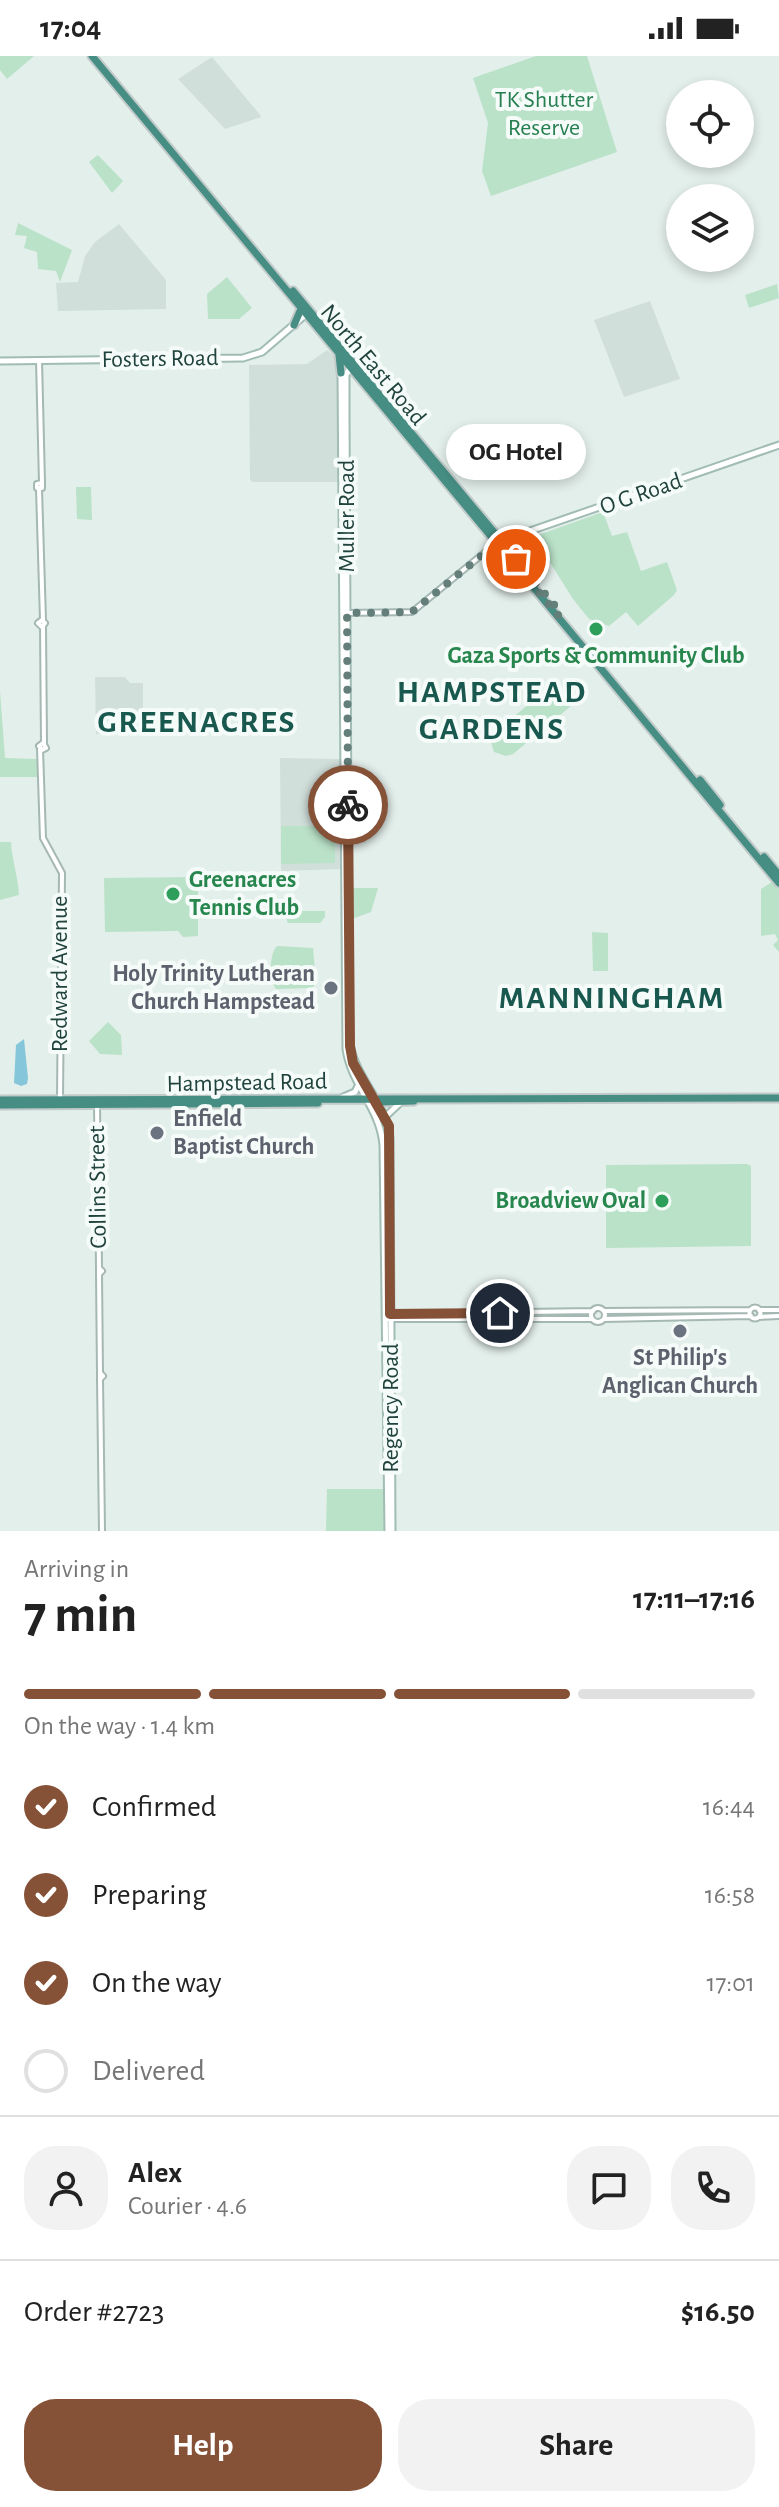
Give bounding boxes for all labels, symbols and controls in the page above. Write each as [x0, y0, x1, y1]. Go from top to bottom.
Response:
text: 17:04 [40, 13, 101, 43]
map controls [666, 80, 754, 272]
button: locate [666, 80, 754, 168]
park label: TK Shutter Reserve [495, 88, 593, 140]
button: layers [666, 184, 754, 272]
street label: North East Road [316, 300, 430, 430]
street label: Fosters Road [101, 346, 219, 372]
callout: OG Hotel [446, 423, 586, 479]
text: OG Hotel [469, 439, 563, 465]
street label: Muller Road [335, 459, 359, 573]
street label: O G Road [597, 469, 685, 519]
pin [482, 525, 550, 593]
icon: bag [494, 537, 538, 581]
marker: Gaza Sports & Community Club [587, 620, 605, 638]
place label: Gaza Sports & Community Club [447, 644, 745, 668]
district label: HAMPSTEAD GARDENS [397, 676, 587, 745]
district label: GREENACRES [97, 706, 297, 738]
courier [308, 765, 388, 845]
icon: bike [326, 783, 370, 827]
place label: Greenacres Tennis Club [189, 868, 299, 920]
marker: Greenacres Tennis Club [164, 885, 182, 903]
street label: Redward Avenue [48, 896, 72, 1052]
place label: Holy Trinity Lutheran Church Hampstead [112, 962, 315, 1014]
marker: Holy Trinity Lutheran Church Hampstead [322, 979, 340, 997]
district label: MANNINGHAM [499, 982, 725, 1014]
street label: Hampstead Road [166, 1070, 328, 1096]
place label: Enfield Baptist Church [173, 1107, 314, 1159]
marker: Enfield Baptist Church [148, 1124, 166, 1142]
street label: Collins Street [85, 1125, 111, 1249]
place label: Broadview Oval [495, 1189, 646, 1213]
marker: Broadview Oval [653, 1192, 671, 1210]
pin [466, 1279, 534, 1347]
icon: home [478, 1291, 522, 1335]
marker: St Philip's Anglican Church [671, 1322, 689, 1340]
street label: Regency Road [379, 1343, 403, 1473]
place label: St Philip's Anglican Church [602, 1346, 758, 1398]
text: Arriving in [24, 1556, 129, 1582]
text: 17:11–17:16 [633, 1584, 755, 1614]
text: 7 min [24, 1589, 137, 1641]
text: On the way · 1.4 km [24, 1713, 215, 1739]
icon: check [24, 1785, 68, 1829]
text: Confirmed [92, 1792, 216, 1822]
text: 16:44 [703, 1794, 755, 1820]
icon: check [24, 1873, 68, 1917]
text: Preparing [92, 1880, 207, 1910]
text: 16:58 [705, 1882, 755, 1908]
icon: check [24, 1961, 68, 2005]
text: On the way [92, 1968, 221, 1998]
text: 17:01 [707, 1970, 755, 1996]
text: Delivered [92, 2056, 205, 2086]
button: person [24, 2146, 108, 2230]
button: chat [567, 2146, 651, 2230]
button: phone [671, 2146, 755, 2230]
text: Alex [128, 2158, 182, 2188]
text: Courier · 4.6 [128, 2193, 247, 2219]
text: Order #2723 [24, 2297, 164, 2327]
text: $16.50 [681, 2297, 755, 2327]
button: Help [24, 2399, 382, 2491]
button: Share [398, 2399, 755, 2491]

